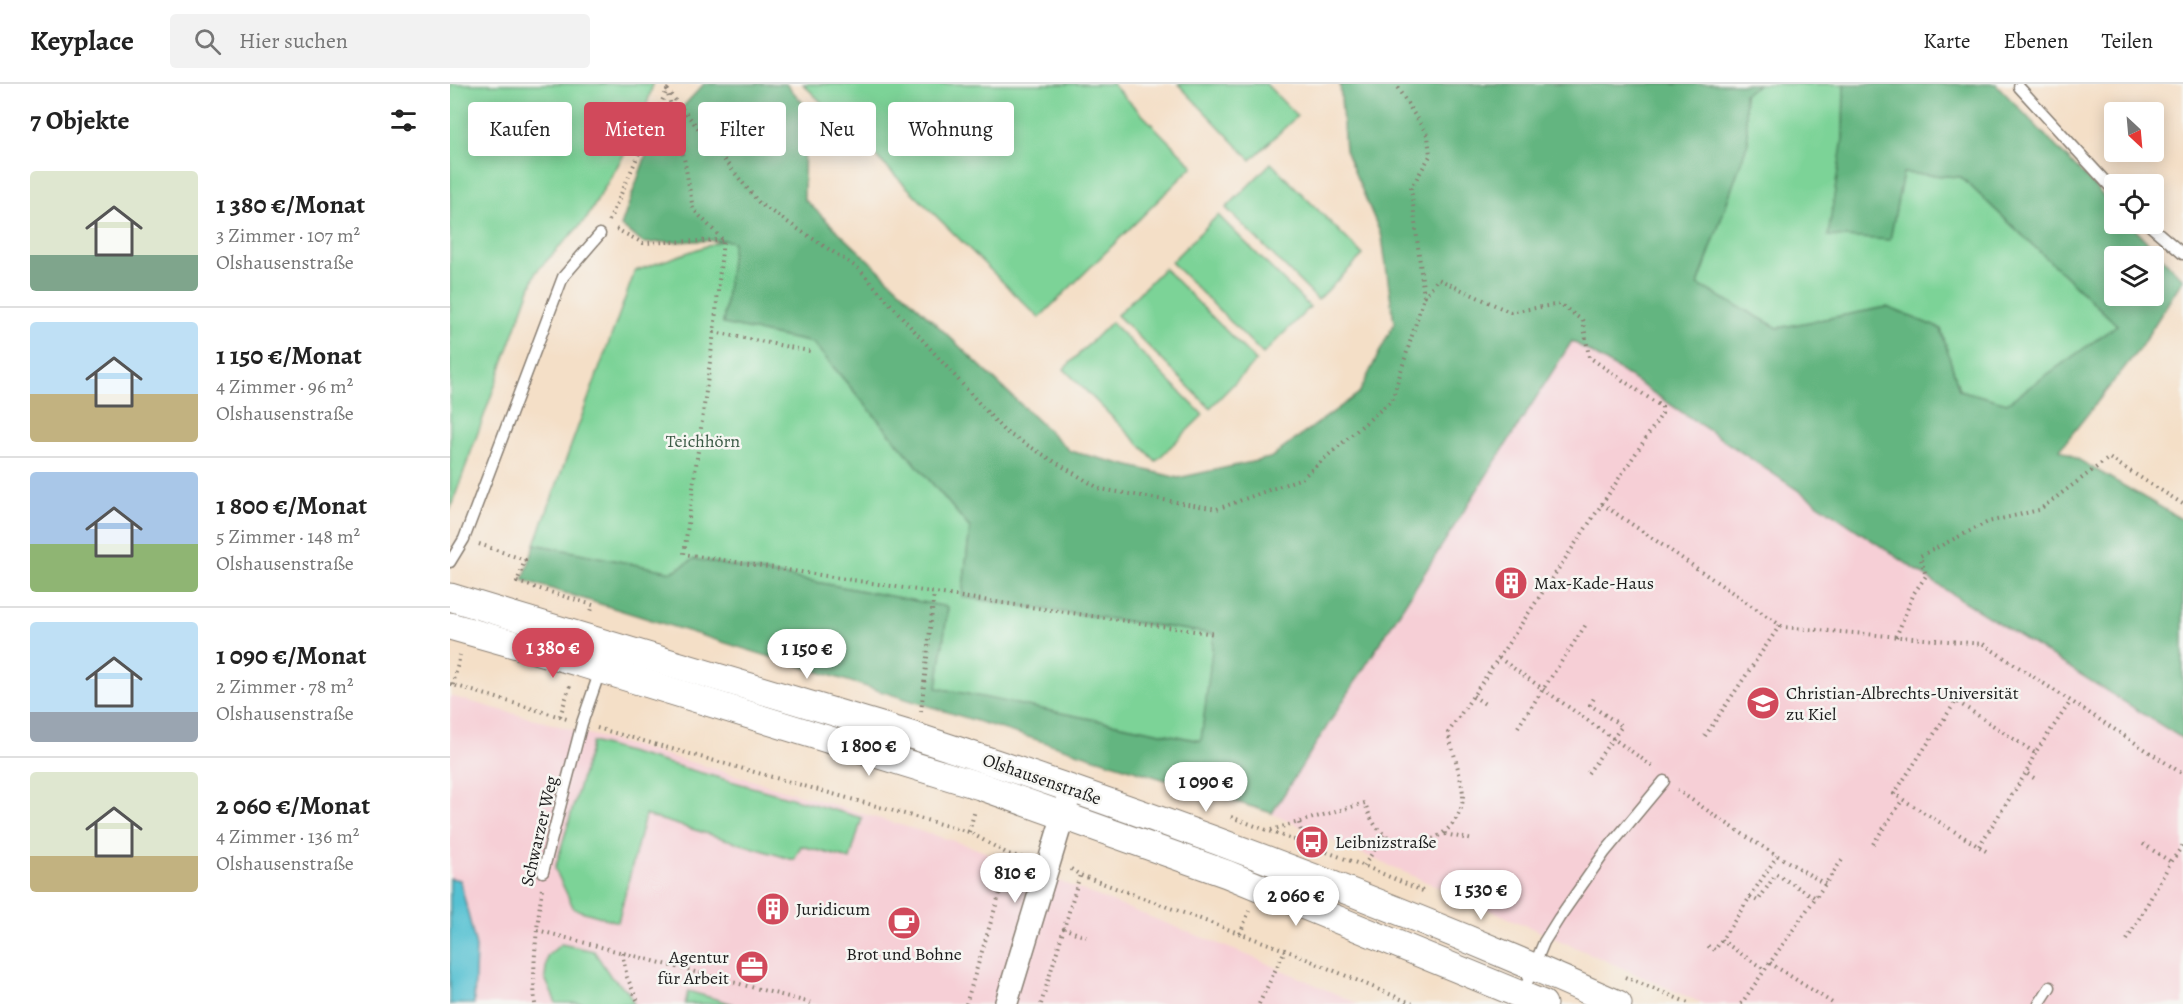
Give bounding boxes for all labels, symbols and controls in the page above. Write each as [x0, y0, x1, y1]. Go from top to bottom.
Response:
search box [170, 14, 590, 68]
text: Keyplace [30, 22, 134, 60]
icon: search [191, 25, 224, 58]
text: Hier suchen [239, 26, 348, 56]
text: Karte [1923, 27, 1971, 55]
text: Ebenen [2004, 27, 2068, 55]
text: Teilen [2101, 27, 2153, 55]
chip: Kaufen [468, 102, 572, 156]
chip: Mieten [584, 102, 686, 156]
chip: Filter [698, 102, 786, 156]
chip: Neu [798, 102, 876, 156]
chip: Wohnung [888, 102, 1014, 156]
north arrow [2104, 102, 2164, 162]
map controls [2104, 102, 2164, 306]
text: 7 Objekte [30, 103, 130, 138]
icon: filters [387, 104, 420, 137]
button: locate [2104, 174, 2164, 234]
text: 1 380 €/Monat [216, 187, 365, 222]
icon: home [78, 195, 150, 267]
text: 3 Zimmer · 107 m² [216, 222, 360, 249]
button: layers [2104, 246, 2164, 306]
text: Olshausenstraße [216, 249, 354, 276]
text: 1 150 €/Monat [216, 338, 362, 373]
icon: home [78, 346, 150, 418]
text: 4 Zimmer · 96 m² [216, 373, 353, 400]
text: Olshausenstraße [216, 400, 354, 427]
park label: Teichhörn [666, 429, 740, 453]
text: 1 800 €/Monat [216, 488, 367, 523]
icon: home [78, 496, 150, 568]
text: 5 Zimmer · 148 m² [216, 523, 360, 550]
text: Olshausenstraße [216, 550, 354, 577]
building icon: Max-Kade-Haus [1493, 565, 1529, 601]
place label: Max-Kade-Haus [1534, 571, 1654, 595]
pin: 1 380 € [498, 628, 608, 679]
pin: 1 150 € [752, 629, 862, 680]
text: 1 380 € [526, 634, 580, 661]
text: 1 150 € [781, 635, 833, 662]
text: 1 090 €/Monat [216, 638, 367, 673]
icon: home [78, 646, 150, 718]
text: 2 Zimmer · 78 m² [216, 673, 354, 700]
place label: Christian-Albrechts-Universität zu Kiel [1786, 681, 2019, 726]
school or university icon: Christian-Albrechts-Universität zu Kiel [1745, 685, 1781, 721]
text: Olshausenstraße [216, 700, 354, 727]
pin: 1 800 € [814, 726, 924, 777]
text: 1 800 € [841, 732, 897, 759]
street label: Olshausenstraße [979, 747, 1105, 811]
pin: 1 090 € [1151, 762, 1261, 813]
text: 1 090 € [1179, 768, 1233, 795]
street label: Schwarzer Weg [515, 773, 563, 889]
text: 2 060 €/Monat [216, 788, 370, 823]
icon: home [78, 796, 150, 868]
text: 4 Zimmer · 136 m² [216, 823, 359, 850]
bus stop icon: Leibnizstraße [1294, 824, 1330, 860]
place label: Leibnizstraße [1335, 830, 1437, 854]
text: Olshausenstraße [216, 850, 354, 877]
pin: 810 € [973, 853, 1057, 904]
text: 810 € [994, 859, 1036, 886]
pin: 1 530 € [1426, 870, 1536, 921]
pin: 2 060 € [1241, 876, 1351, 927]
text: 1 530 € [1455, 876, 1507, 903]
text: 2 060 € [1267, 882, 1325, 909]
building icon: Juridicum [755, 891, 791, 927]
place label: Juridicum [796, 897, 870, 921]
cafe icon: Brot und Bohne [886, 905, 922, 941]
place label: Brot und Bohne [846, 942, 962, 966]
place label: Agentur für Arbeit [658, 945, 729, 990]
office icon: Agentur für Arbeit [734, 949, 770, 985]

